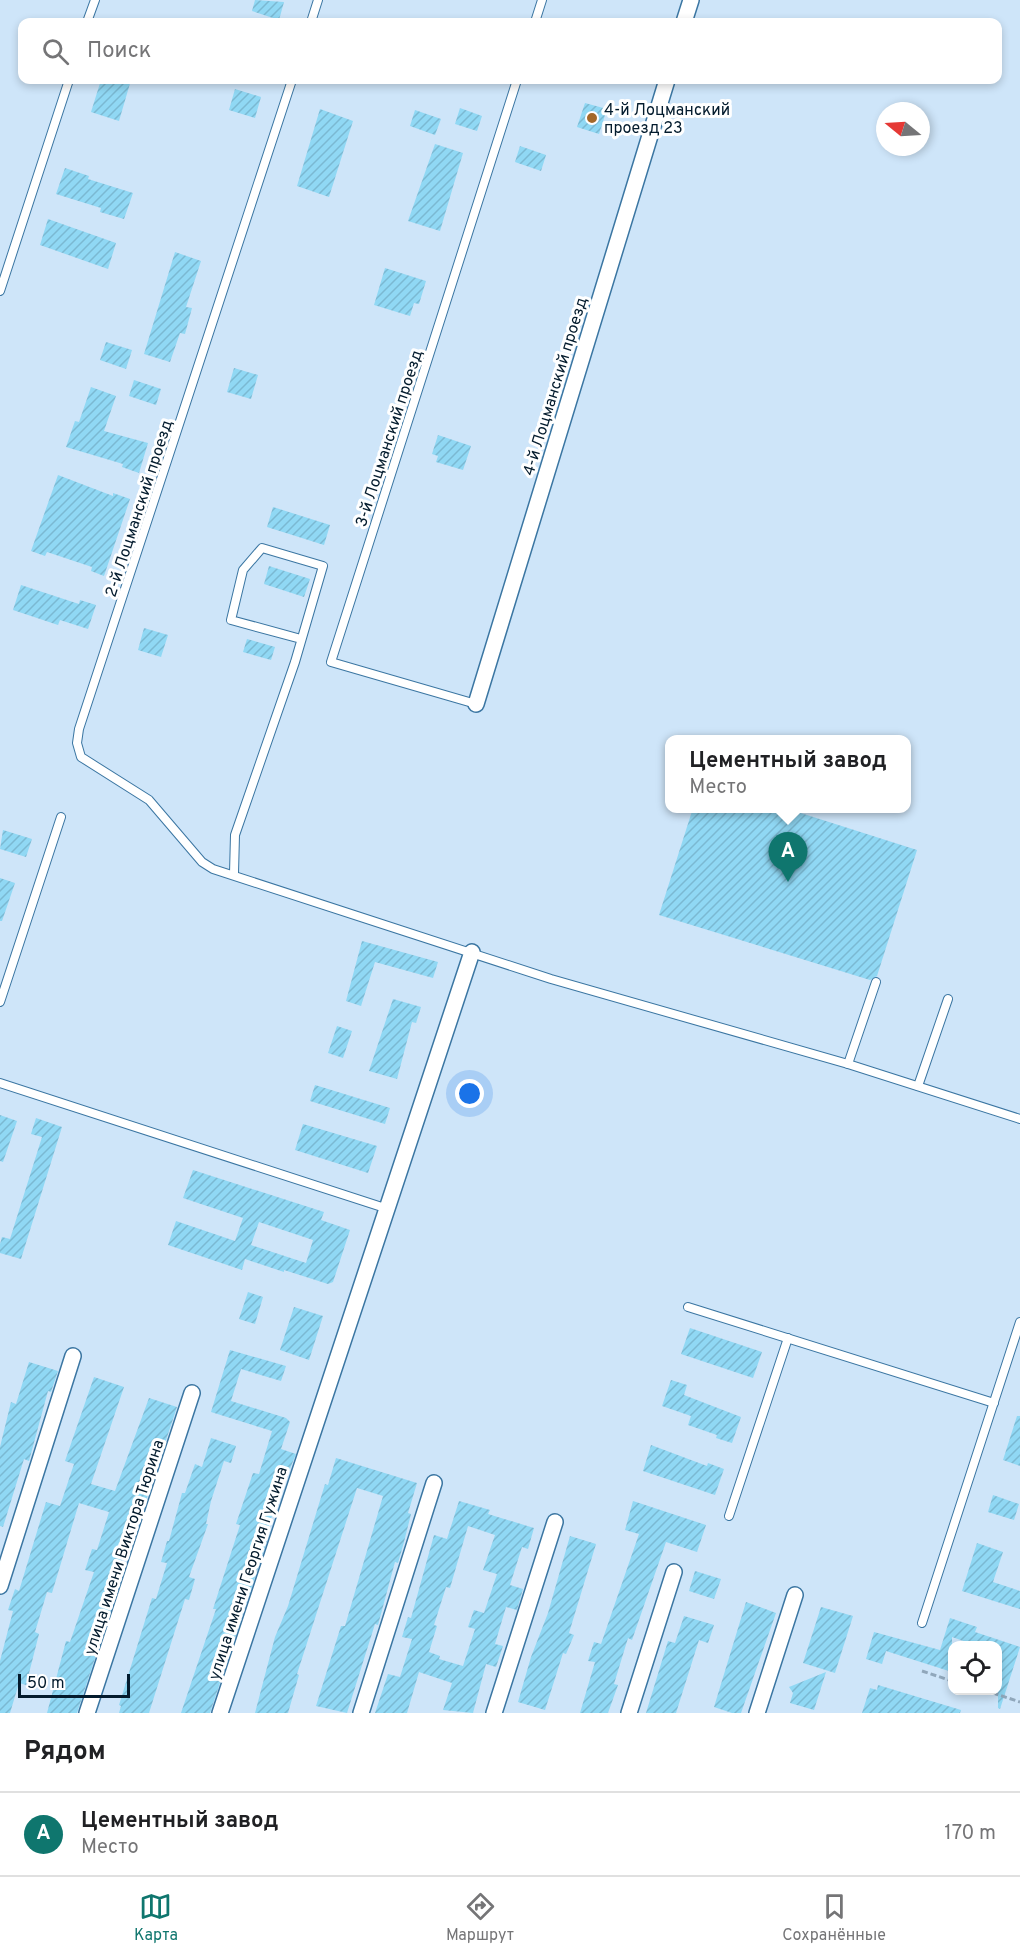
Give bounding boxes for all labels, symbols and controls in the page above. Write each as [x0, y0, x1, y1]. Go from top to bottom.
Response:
search box [18, 18, 1002, 84]
icon: search [39, 35, 72, 68]
text: Поиск [87, 38, 151, 65]
place label: 4-й Лоцманский проезд 23 [604, 101, 730, 139]
north arrow [876, 102, 930, 156]
marker: 4-й Лоцманский проезд 23 [585, 111, 599, 125]
street label: 4-й Лоцманский проезд [519, 295, 593, 478]
street label: 3-й Лоцманский проезд [352, 348, 428, 530]
street label: 2-й Лоцманский проезд [102, 417, 178, 600]
popup [665, 735, 911, 813]
text: Цементный завод [689, 748, 887, 775]
text: Место [689, 775, 747, 801]
pin: A [768, 832, 808, 882]
your location [455, 1079, 484, 1108]
street label: улица имени Виктора Тюрина [81, 1437, 169, 1658]
street label: улица имени Георгия Гужина [205, 1464, 293, 1683]
map controls [948, 1641, 1002, 1695]
button: locate [948, 1641, 1002, 1695]
scale bar [18, 1671, 130, 1698]
text: 50 m [27, 1674, 65, 1694]
text: Рядом [24, 1736, 106, 1769]
text: Цементный завод [81, 1808, 278, 1835]
text: A [36, 1821, 51, 1847]
text: 170 m [944, 1821, 996, 1847]
text: Место [81, 1835, 139, 1861]
tab: Карта [134, 1890, 178, 1946]
tab: Маршрут [446, 1890, 514, 1946]
tab: Сохранённые [782, 1890, 886, 1946]

